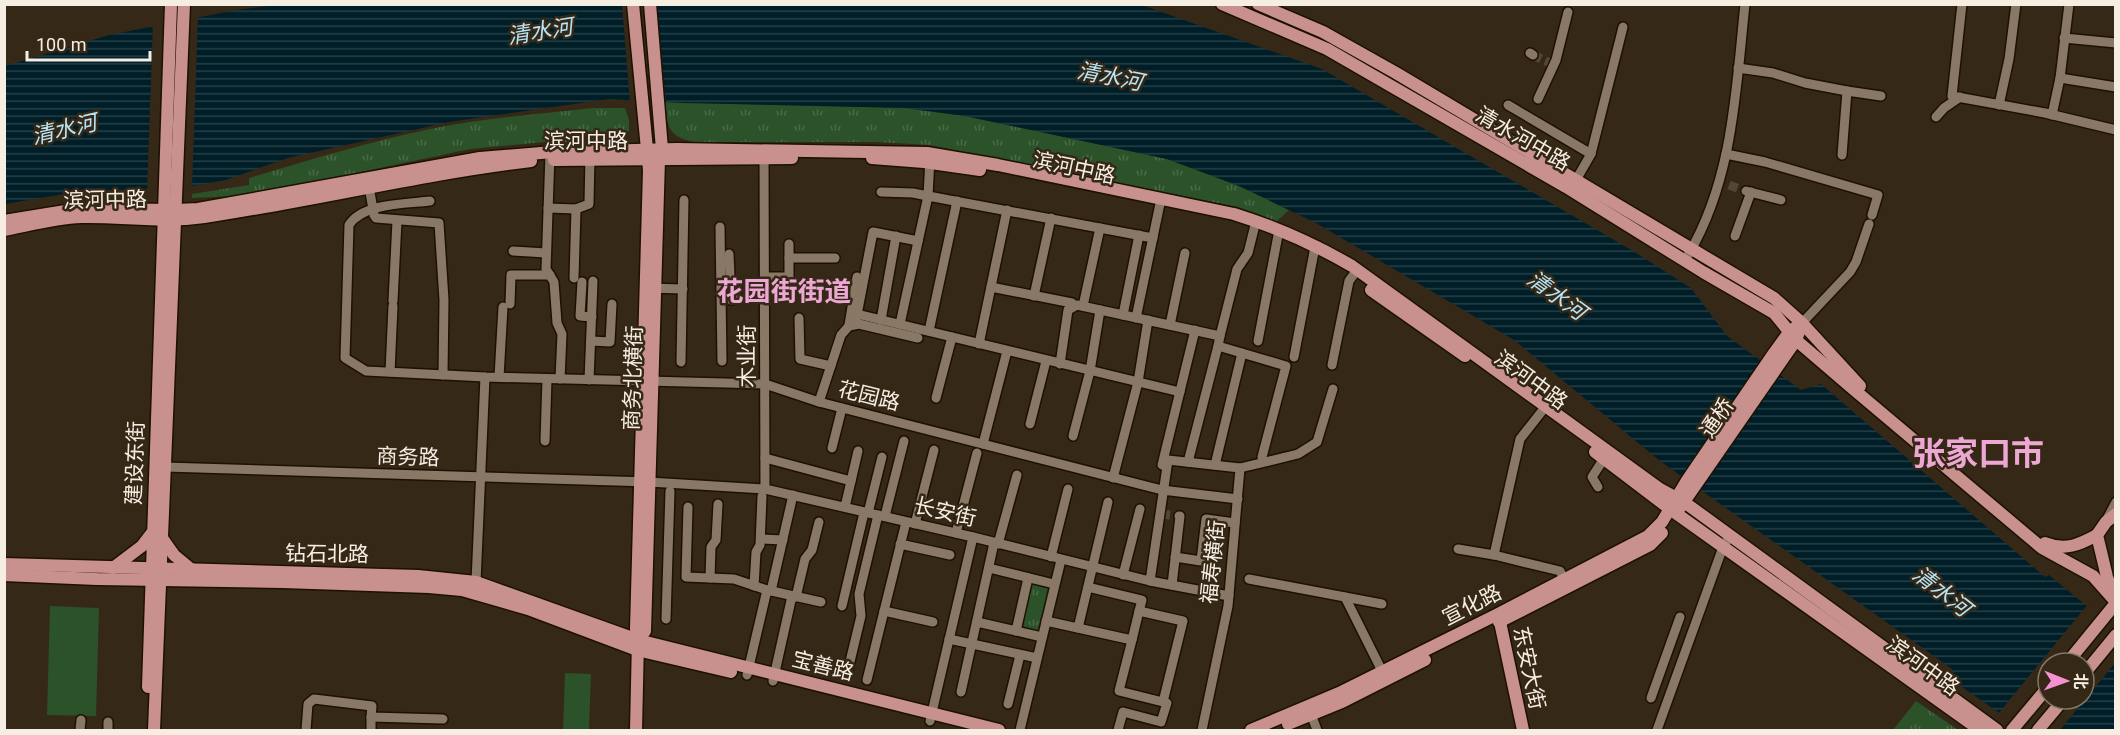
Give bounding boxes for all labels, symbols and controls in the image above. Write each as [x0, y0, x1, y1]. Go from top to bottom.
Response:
water label: 清水河 [506, 13, 579, 49]
scale bar [27, 24, 150, 62]
text: 100 m [36, 34, 87, 55]
water label: 清水河 [1075, 58, 1149, 96]
street label: 清水河中路 [1472, 102, 1574, 176]
water label: 清水河 [29, 109, 103, 149]
street label: 滨河中路 [544, 129, 628, 153]
street label: 滨河中路 [1030, 148, 1118, 188]
street label: 滨河中路 [63, 187, 147, 213]
water label: 清水河 [1523, 266, 1594, 327]
district label: 花园街街道 [717, 276, 852, 308]
street label: 商务北横街 [619, 325, 647, 431]
street label: 木业街 [735, 325, 759, 388]
street label: 滨河中路 [1490, 346, 1572, 414]
street label: 花园路 [836, 377, 902, 415]
street label: 通桥 [1695, 394, 1739, 442]
street label: 建设东街 [122, 421, 148, 505]
district label: 张家口市 [1912, 434, 2044, 473]
street label: 商务路 [376, 444, 440, 470]
street label: 长安街 [912, 493, 978, 531]
street label: 福寿横街 [1197, 519, 1229, 605]
street label: 钻石北路 [285, 541, 369, 567]
water label: 清水河 [1908, 561, 1979, 624]
street label: 宣化路 [1438, 580, 1506, 630]
street label: 东安大街 [1509, 624, 1549, 712]
street label: 滨河中路 [1882, 632, 1964, 700]
street label: 宝善路 [790, 647, 856, 685]
north arrow [2036, 651, 2096, 711]
text: 北 [2071, 673, 2090, 689]

